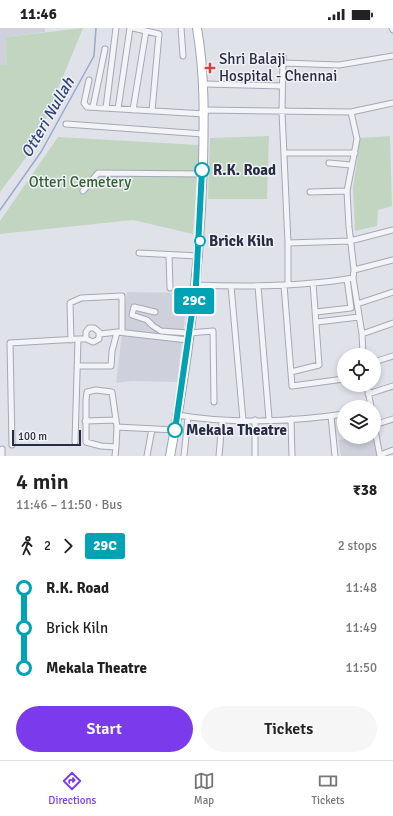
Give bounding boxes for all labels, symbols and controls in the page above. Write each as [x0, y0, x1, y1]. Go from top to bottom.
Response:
text: 11:46 [20, 5, 57, 23]
place label: Shri Balaji Hospital - Chennai [219, 50, 337, 85]
marker: Shri Balaji Hospital - Chennai [204, 62, 216, 74]
water label: Otteri Nullah [17, 73, 79, 161]
place label: R.K. Road [213, 161, 276, 179]
marker: R.K. Road [194, 162, 210, 178]
park label: Otteri Cemetery [29, 173, 131, 191]
place label: Brick Kiln [209, 232, 274, 250]
marker: Brick Kiln [194, 235, 206, 247]
line badge: 29C [171, 288, 217, 314]
text: 29C [182, 292, 206, 309]
map controls [337, 348, 381, 444]
button: locate [337, 348, 381, 392]
button: layers [337, 400, 381, 444]
place label: Mekala Theatre [186, 421, 287, 439]
marker: Mekala Theatre [167, 422, 183, 438]
scale bar [12, 428, 81, 447]
text: 100 m [18, 430, 47, 443]
text: 4 min [16, 468, 69, 495]
text: ₹38 [353, 481, 377, 499]
text: 11:46 – 11:50 · Bus [16, 497, 122, 513]
icon: walk [16, 535, 38, 557]
icon: forward [57, 535, 79, 557]
text: 29C [93, 537, 117, 554]
text: 2 [44, 538, 51, 554]
text: 2 stops [338, 538, 377, 554]
text: R.K. Road [46, 579, 109, 597]
text: 11:48 [345, 580, 377, 596]
text: Brick Kiln [46, 619, 108, 637]
text: 11:49 [345, 620, 377, 636]
text: Mekala Theatre [46, 659, 147, 677]
text: 11:50 [345, 660, 377, 676]
button: Start [16, 706, 193, 752]
button: Tickets [201, 706, 377, 752]
tab: Directions [48, 770, 96, 807]
tab: Map [193, 770, 215, 807]
tab: Tickets [312, 770, 345, 807]

